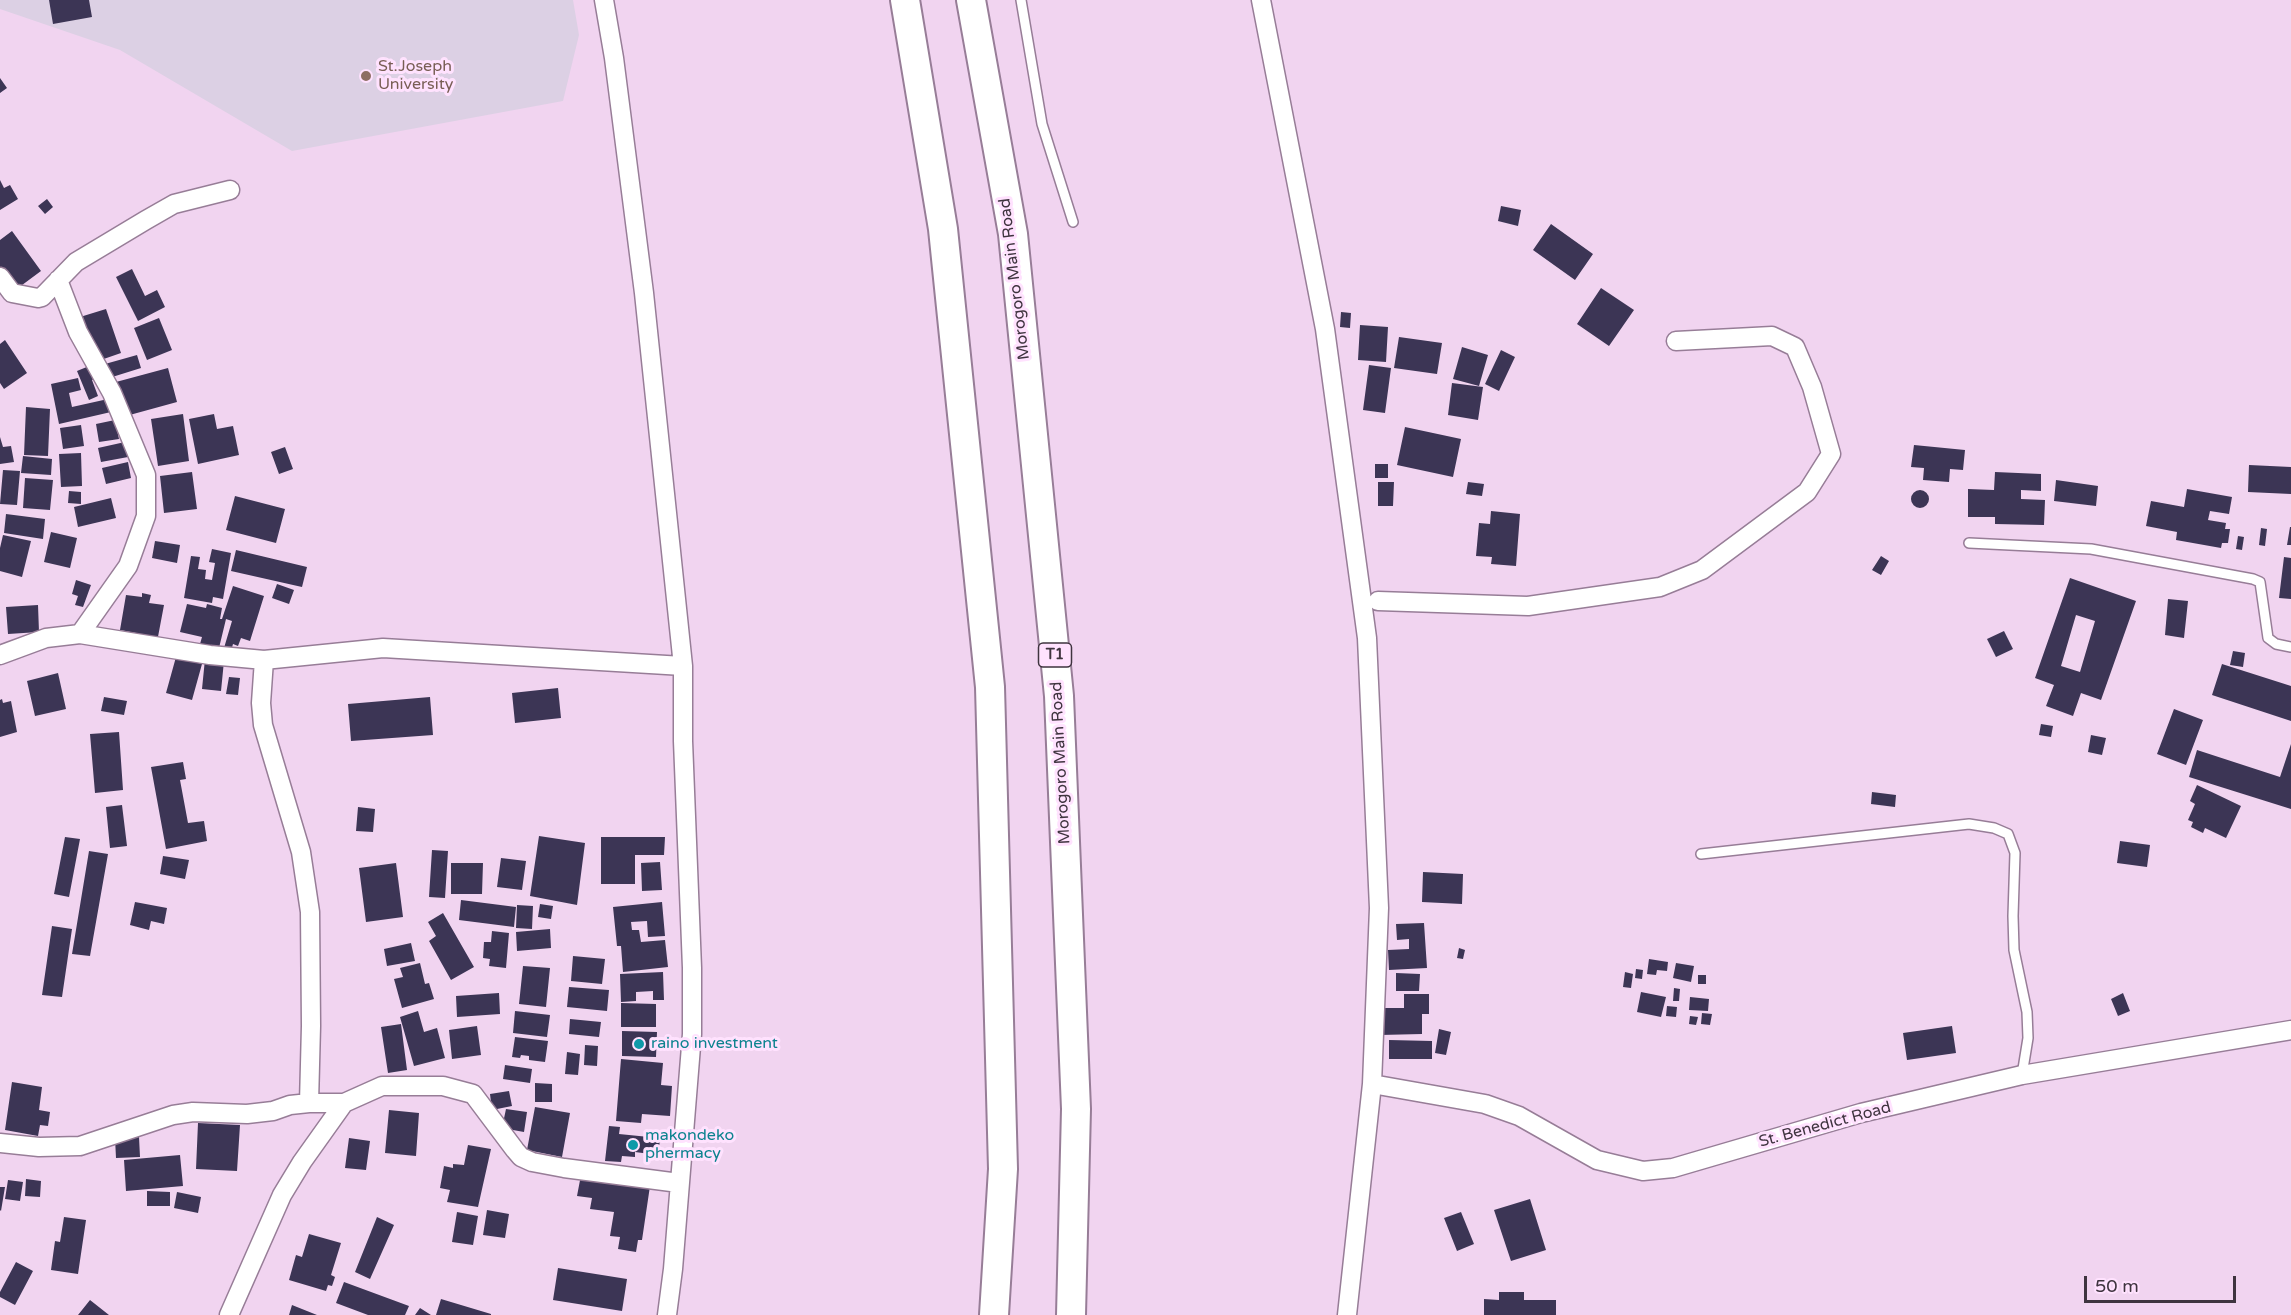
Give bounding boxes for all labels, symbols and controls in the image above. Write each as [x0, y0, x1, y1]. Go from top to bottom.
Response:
place label: St.Joseph University [378, 57, 453, 95]
marker: St.Joseph University [359, 69, 373, 83]
street label: Morogoro Main Road [996, 197, 1034, 361]
road number: T1 [1038, 643, 1072, 667]
street label: Morogoro Main Road [1047, 681, 1075, 845]
place label: raino investment [651, 1034, 778, 1054]
marker: raino investment [632, 1037, 646, 1051]
street label: St. Benedict Road [1757, 1098, 1893, 1152]
place label: makondeko phermacy [645, 1126, 734, 1164]
marker: makondeko phermacy [626, 1138, 640, 1152]
scale bar [2087, 1264, 2238, 1302]
text: 50 m [2095, 1275, 2139, 1297]

